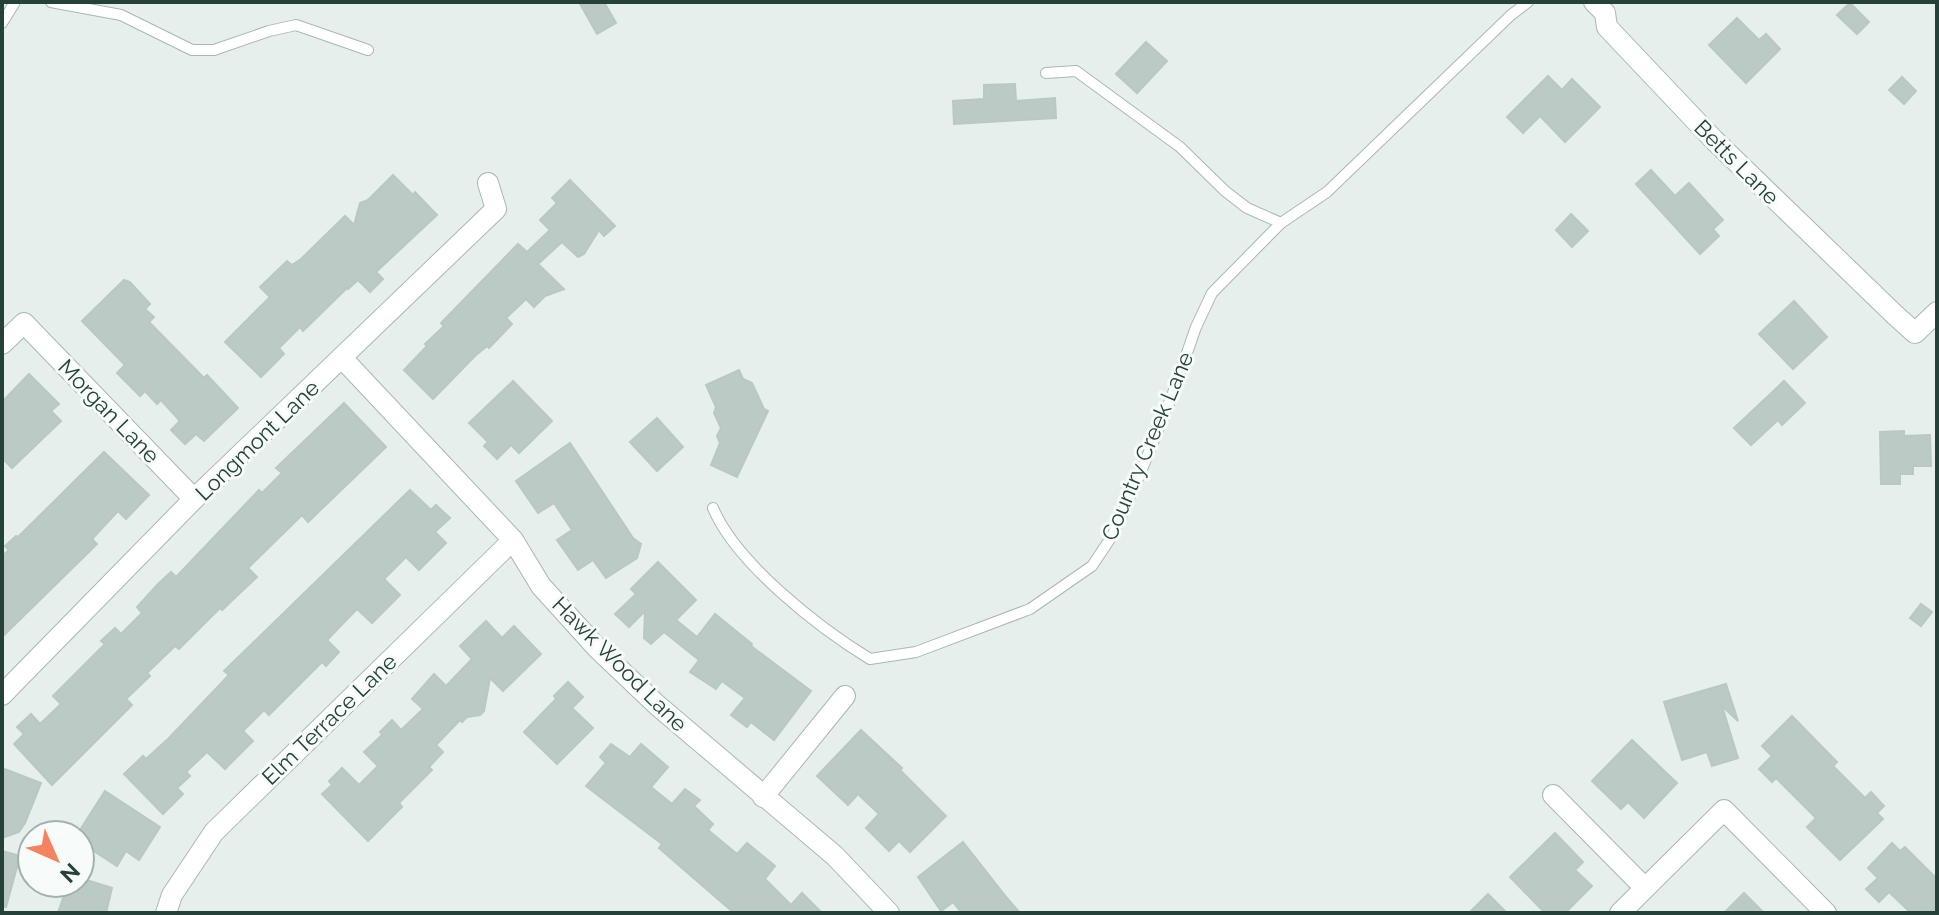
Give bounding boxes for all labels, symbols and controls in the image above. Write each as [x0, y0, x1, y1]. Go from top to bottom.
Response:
street label: Betts Lane [1689, 114, 1785, 210]
street label: Country Creek Lane [1096, 348, 1198, 544]
street label: Morgan Lane [53, 354, 165, 468]
street label: Longmont Lane [190, 374, 324, 505]
street label: Hawk Wood Lane [547, 591, 693, 737]
street label: Elm Terrace Lane [256, 648, 402, 790]
north arrow [16, 819, 96, 899]
text: N [55, 858, 85, 888]

